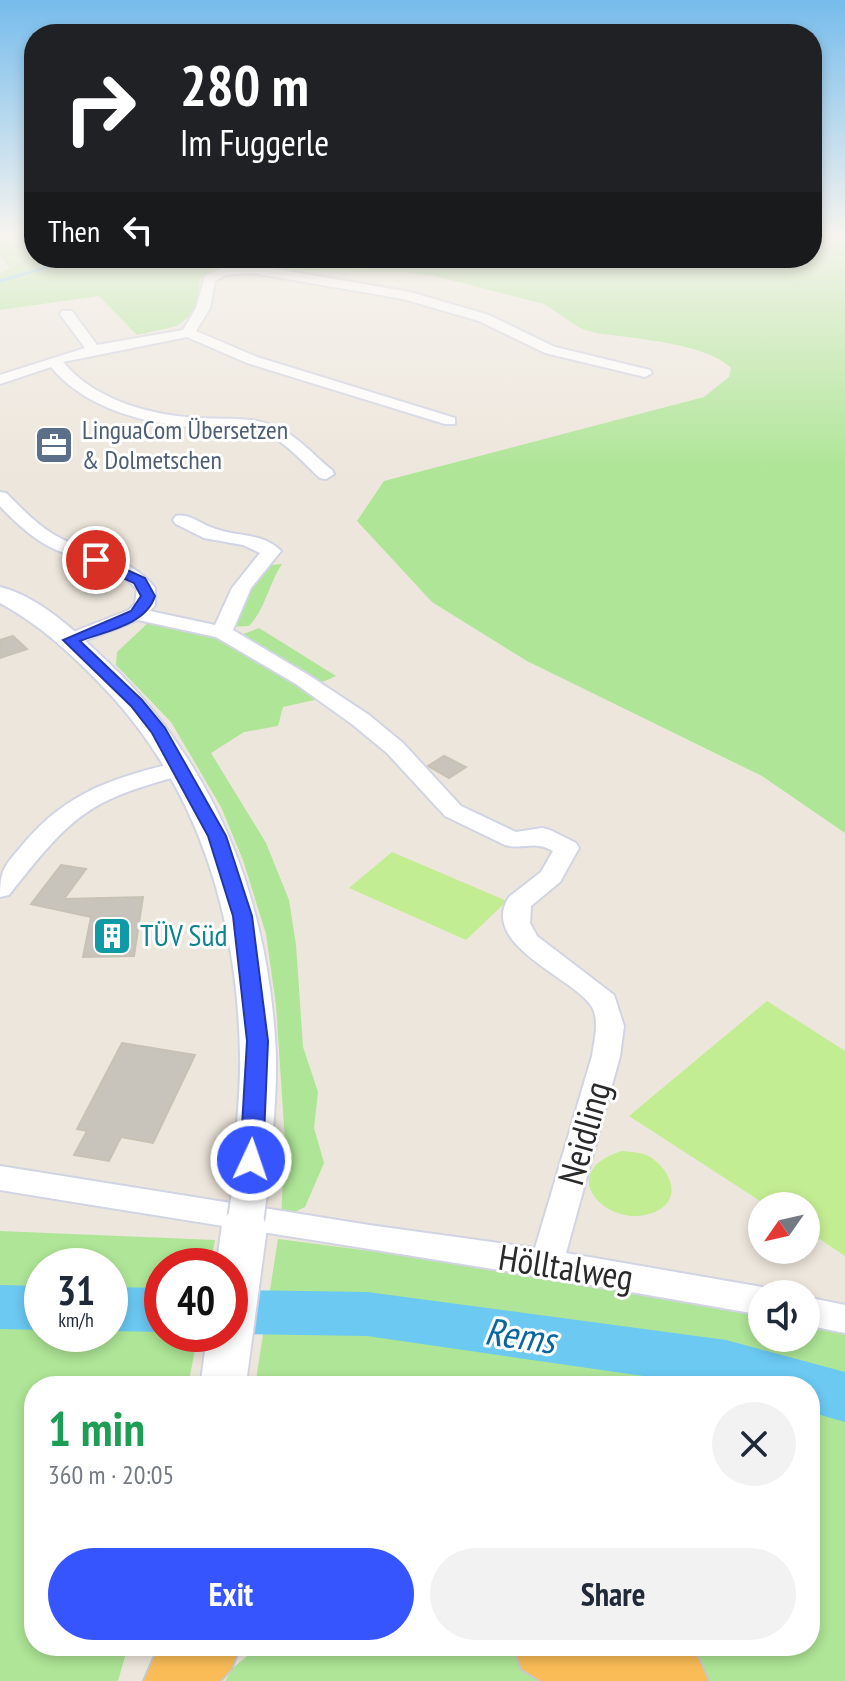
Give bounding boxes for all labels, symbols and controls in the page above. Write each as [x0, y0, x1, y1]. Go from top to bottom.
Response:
text: 280 m [180, 49, 309, 121]
icon: right [48, 56, 152, 160]
text: Im Fuggerle [180, 119, 329, 166]
icon: left [116, 208, 160, 252]
text: Then [48, 211, 100, 250]
place label: LinguaCom Übersetzen & Dolmetschen [82, 413, 288, 476]
office icon: LinguaCom Übersetzen & Dolmetschen [33, 424, 75, 466]
pin [62, 526, 130, 594]
icon: arrive [74, 538, 118, 582]
building icon: TÜV Süd [91, 915, 133, 957]
place label: TÜV Süd [140, 915, 227, 954]
street label: Neidling [546, 1076, 621, 1190]
position arrow [209, 1118, 293, 1202]
north arrow [748, 1192, 820, 1264]
map controls [748, 1192, 820, 1352]
street label: Hölltalweg [496, 1233, 637, 1300]
speed limit sign: 40 [144, 1248, 248, 1352]
text: 31 [57, 1264, 95, 1316]
button: sound [748, 1280, 820, 1352]
water label: Rems [482, 1305, 561, 1364]
text: km/h [58, 1307, 94, 1333]
text: 1 min [48, 1397, 145, 1459]
button: close [712, 1402, 796, 1486]
text: 360 m · 20:05 [48, 1458, 174, 1491]
button: Exit [48, 1548, 414, 1640]
button: Share [430, 1548, 796, 1640]

